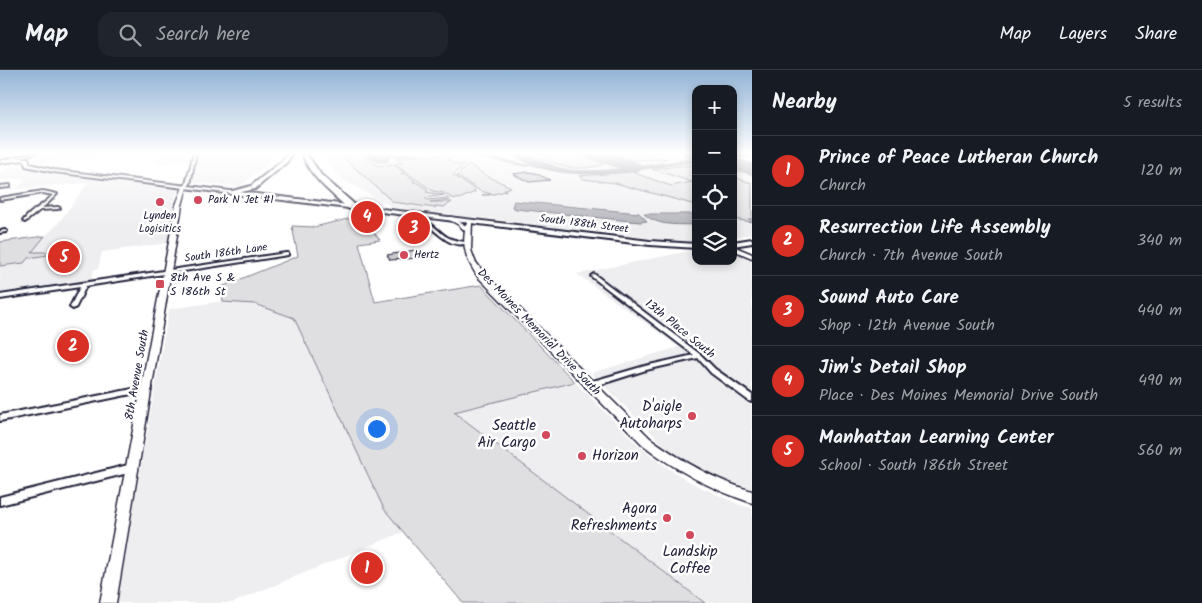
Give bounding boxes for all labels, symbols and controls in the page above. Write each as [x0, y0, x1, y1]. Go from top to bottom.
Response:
search box [98, 12, 448, 57]
text: Map [25, 15, 68, 54]
text: Search here [156, 20, 250, 50]
text: Map [1000, 20, 1031, 49]
text: Layers [1059, 20, 1107, 49]
text: Share [1135, 20, 1177, 49]
icon: search [116, 21, 144, 49]
map controls [692, 85, 737, 265]
button: + [692, 85, 737, 130]
text: Nearby [772, 86, 837, 119]
text: 5 results [1123, 90, 1182, 115]
button: − [692, 130, 737, 175]
text: Prince of Peace Lutheran Church [819, 143, 1098, 173]
text: 1 [786, 158, 790, 183]
text: 120 m [1141, 158, 1182, 183]
text: Church [819, 173, 866, 198]
button: locate [692, 175, 737, 220]
place label: Park N Jet #1 [208, 191, 274, 209]
marker: Park N Jet #1 [192, 194, 204, 206]
marker: Lynden Logisitics [154, 196, 166, 208]
pin: 4 [351, 198, 383, 236]
place label: Lynden Logisitics [139, 207, 182, 238]
pin: 3 [398, 209, 430, 247]
street label: South 188th Street [538, 210, 630, 238]
text: Resurrection Life Assembly [819, 213, 1051, 243]
button: layers [692, 220, 737, 265]
text: 2 [783, 228, 793, 253]
text: 340 m [1137, 228, 1182, 253]
pin: 5 [48, 238, 80, 276]
street label: South 186th Lane [183, 238, 269, 268]
text: Church · 7th Avenue South [819, 243, 1003, 268]
place label: Hertz [414, 246, 439, 264]
marker: Hertz [398, 249, 410, 261]
street label: Des Moines Memorial Drive South [473, 264, 605, 400]
place label: 8th Ave S & S 186th St [170, 268, 235, 301]
marker: 8th Ave S & S 186th St [154, 278, 166, 290]
text: Sound Auto Care [819, 283, 959, 313]
street label: 13th Place South [641, 295, 719, 363]
text: 3 [784, 298, 792, 323]
text: 440 m [1137, 298, 1182, 323]
text: Shop · 12th Avenue South [819, 313, 995, 338]
pin: 2 [57, 327, 89, 365]
street label: 8th Avenue South [120, 328, 154, 422]
text: Jim's Detail Shop [819, 353, 967, 383]
text: 4 [784, 368, 792, 393]
text: 490 m [1138, 368, 1182, 393]
text: Place · Des Moines Memorial Drive South [819, 383, 1098, 408]
place label: D'aigle Autoharps [619, 395, 683, 436]
marker: D'aigle Autoharps [686, 410, 698, 422]
place label: Seattle Air Cargo [477, 414, 536, 455]
your location [364, 416, 390, 442]
text: Manhattan Learning Center [819, 423, 1054, 453]
marker: Seattle Air Cargo [540, 429, 552, 441]
text: 5 [784, 438, 792, 463]
text: 560 m [1137, 438, 1182, 463]
place label: Horizon [592, 444, 639, 468]
marker: Horizon [576, 450, 588, 462]
text: School · South 186th Street [819, 453, 1008, 478]
place label: Agora Refreshments [571, 497, 658, 538]
marker: Agora Refreshments [661, 512, 673, 524]
marker: Landskip Coffee [684, 529, 696, 541]
place label: Landskip Coffee [663, 540, 717, 581]
pin: 1 [351, 549, 383, 587]

